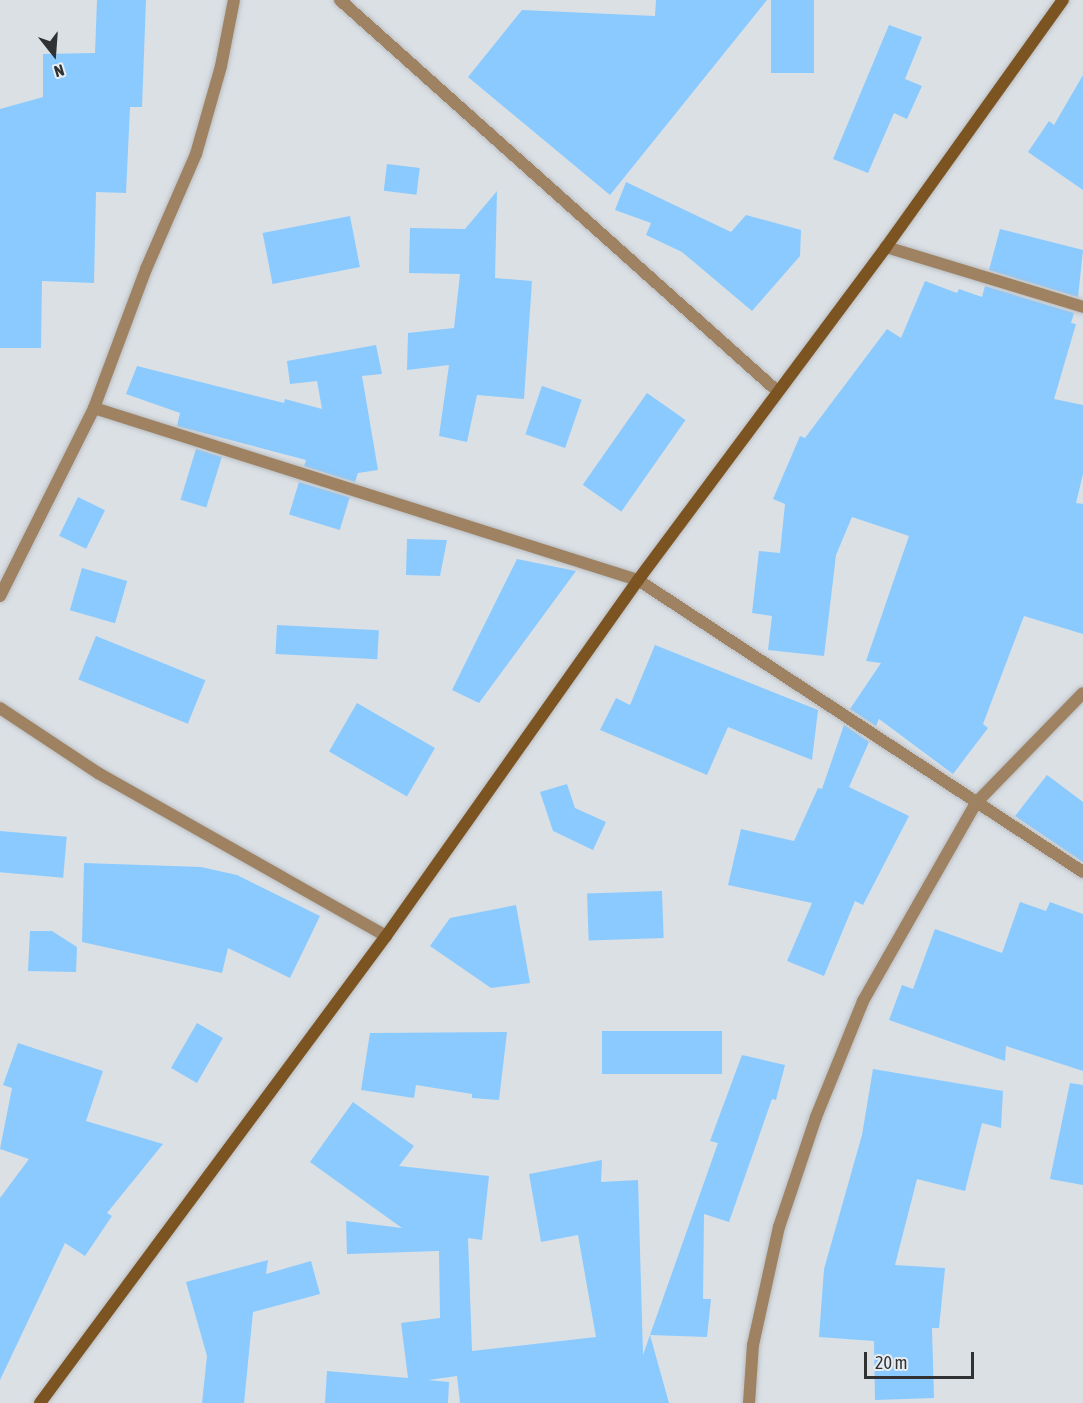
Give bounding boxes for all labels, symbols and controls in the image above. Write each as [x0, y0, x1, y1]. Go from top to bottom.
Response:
north arrow [24, 24, 84, 84]
text: N [52, 61, 66, 81]
scale bar [867, 1340, 976, 1378]
text: 20 m [875, 1352, 907, 1373]

